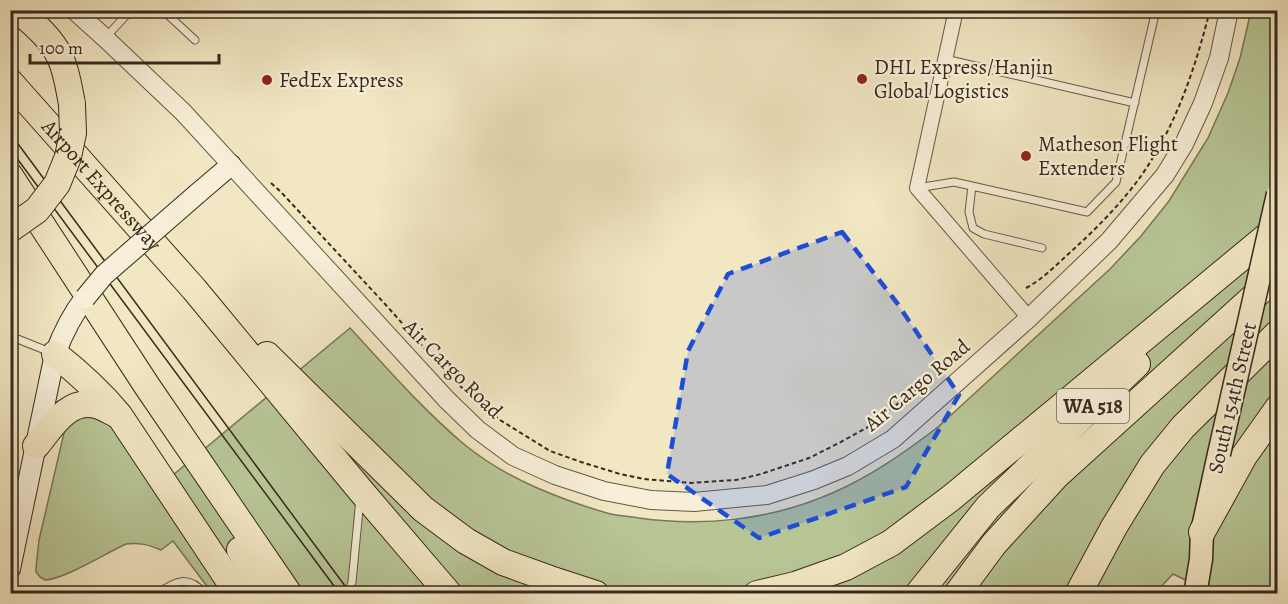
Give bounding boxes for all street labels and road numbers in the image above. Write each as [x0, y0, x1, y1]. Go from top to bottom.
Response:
street label: Airport Expressway [35, 113, 168, 258]
street label: Air Cargo Road [396, 312, 509, 425]
street label: South 154th Street [1201, 320, 1263, 476]
street label: Air Cargo Road [858, 332, 976, 438]
road number: WA 518 [1057, 389, 1129, 423]

